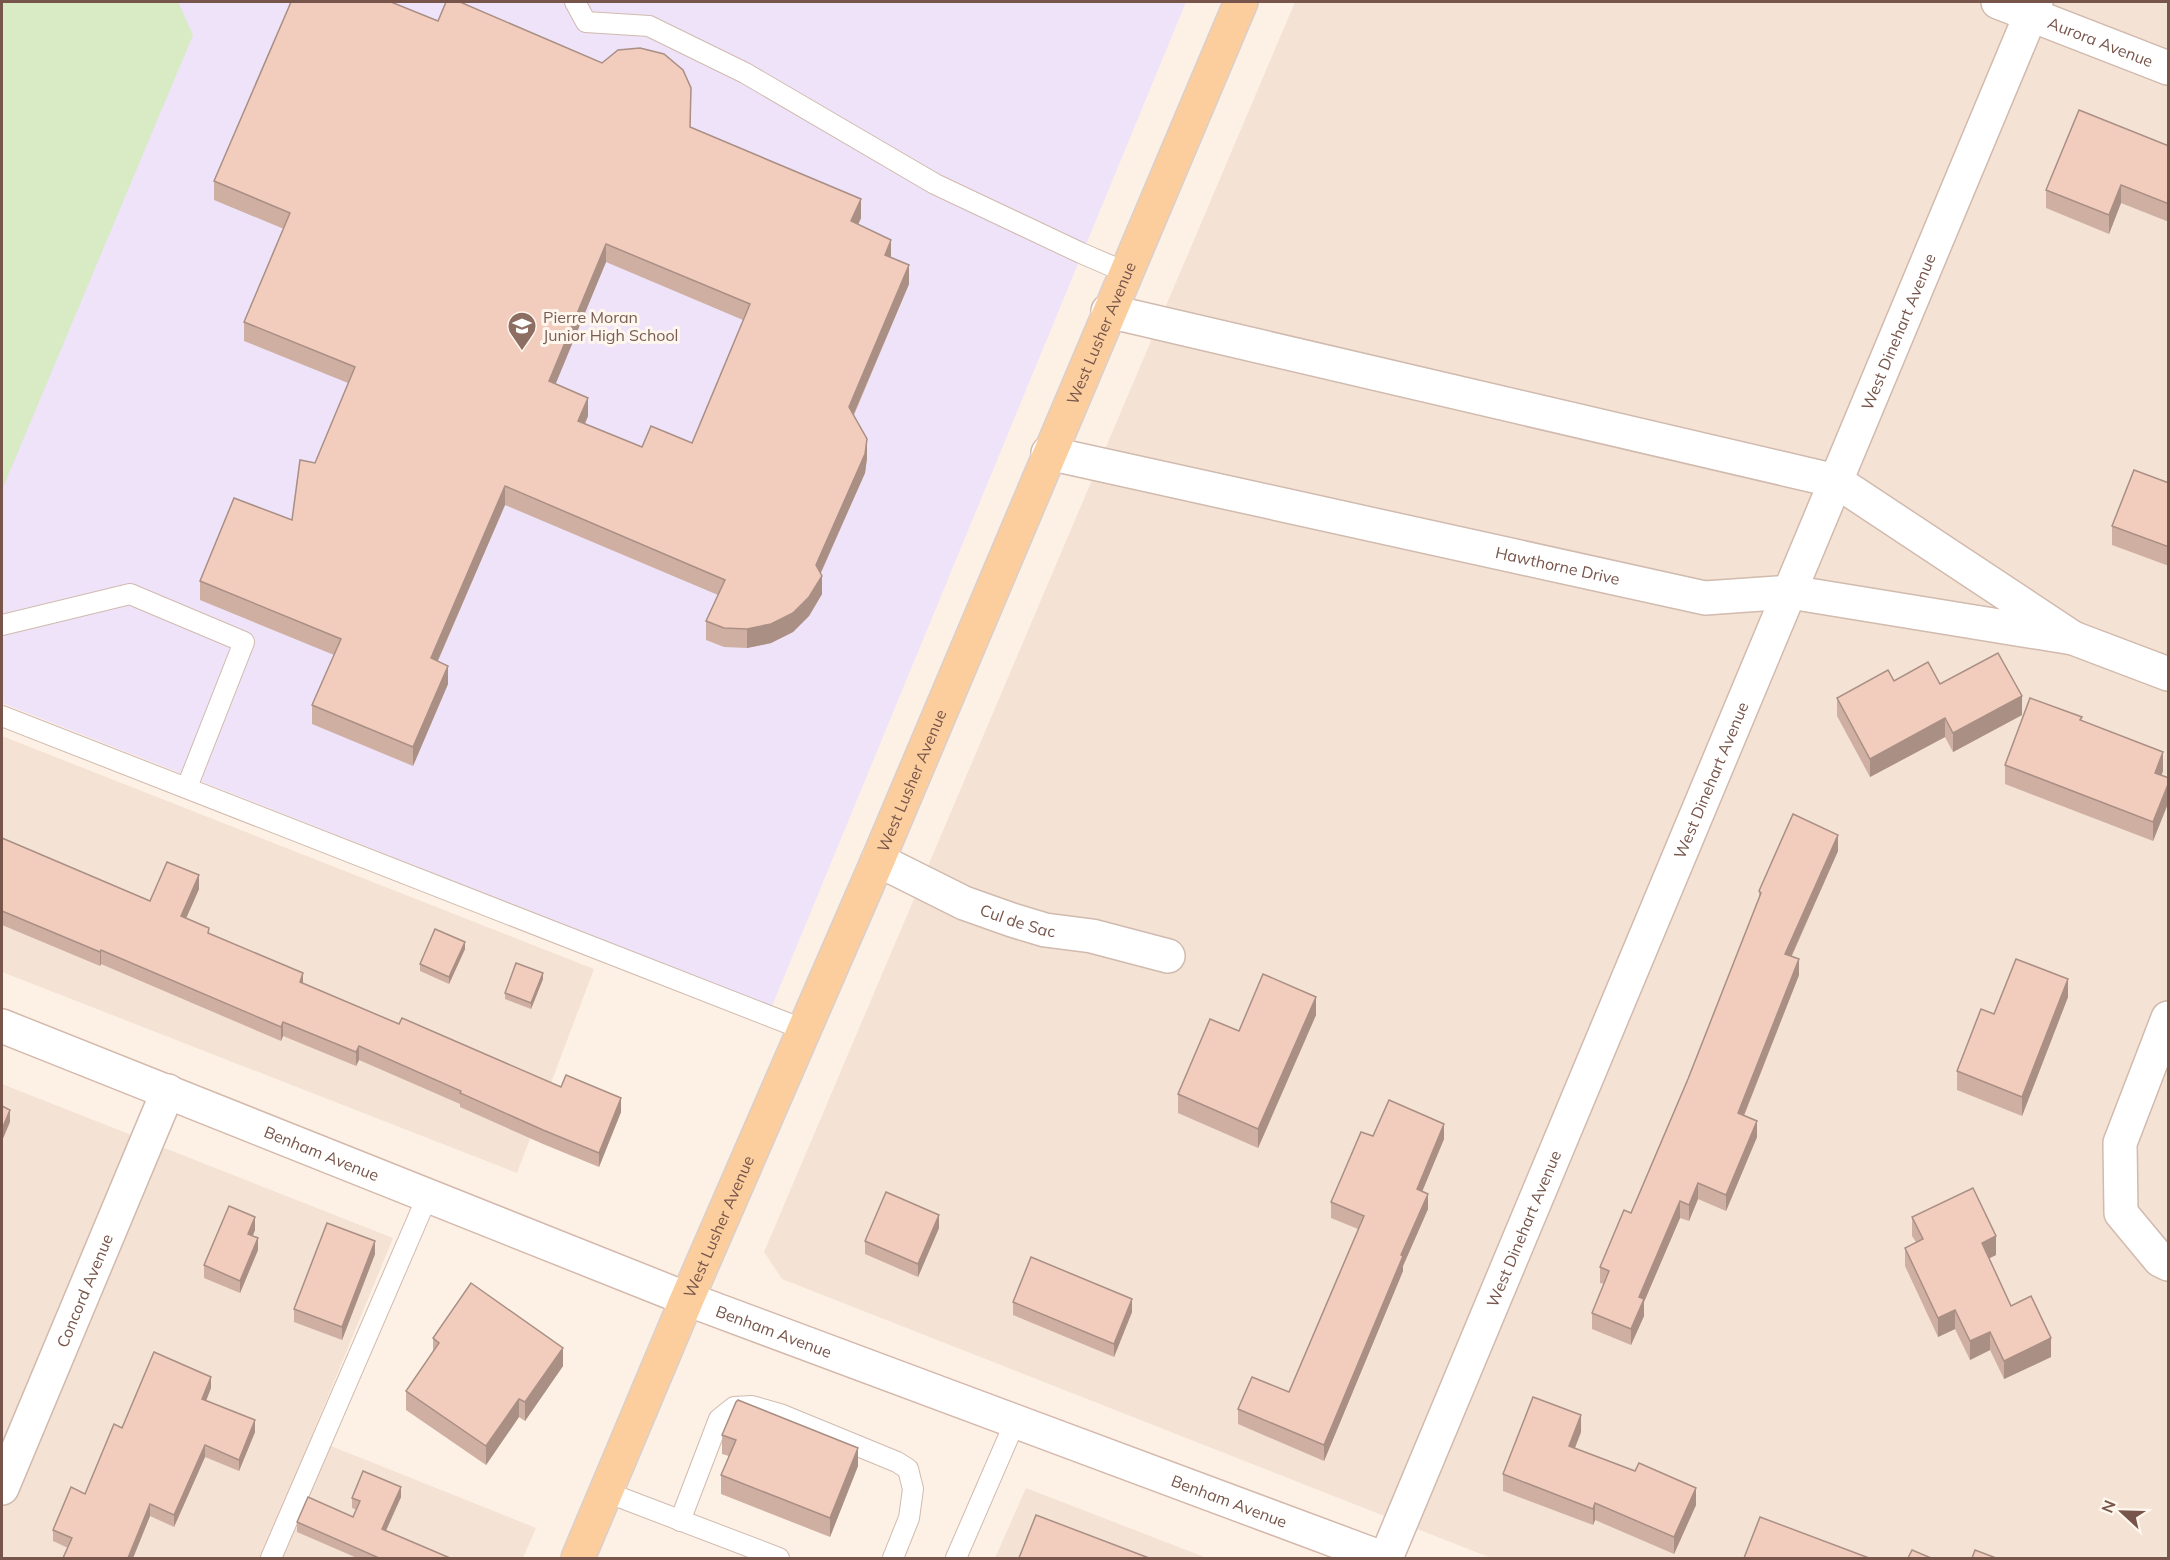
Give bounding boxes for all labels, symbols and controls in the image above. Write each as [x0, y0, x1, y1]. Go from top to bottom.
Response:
street label: Aurora Avenue [2045, 12, 2156, 71]
street label: West Dinehart Avenue [1857, 250, 1940, 413]
street label: West Lusher Avenue [1062, 259, 1140, 407]
place label: Pierre Moran Junior High School [543, 307, 678, 345]
school or university icon: Pierre Moran Junior High School [506, 310, 538, 352]
street label: Hawthorne Drive [1494, 542, 1622, 589]
street label: West Dinehart Avenue [1669, 699, 1753, 861]
street label: West Lusher Avenue [873, 706, 951, 855]
street label: Cul de Sac [977, 900, 1057, 941]
street label: Benham Avenue [261, 1121, 382, 1185]
street label: West Dinehart Avenue [1482, 1147, 1565, 1310]
street label: West Lusher Avenue [679, 1152, 758, 1301]
street label: Concord Avenue [52, 1231, 117, 1350]
street label: Benham Avenue [713, 1301, 834, 1362]
street label: Benham Avenue [1169, 1470, 1290, 1532]
north arrow [2092, 1482, 2152, 1542]
text: N [2097, 1497, 2120, 1516]

